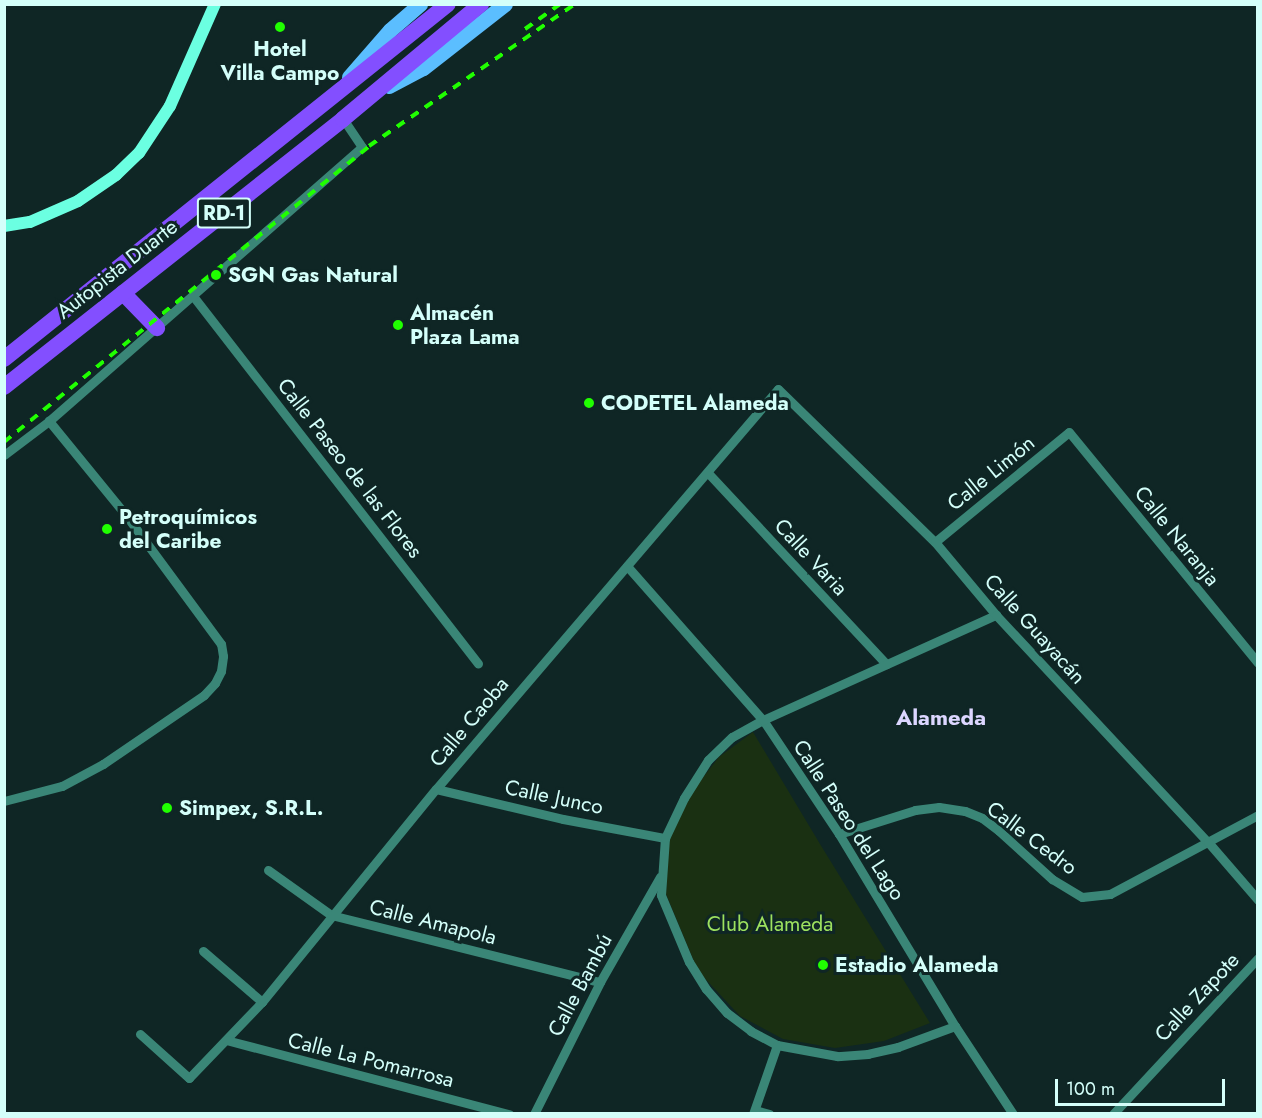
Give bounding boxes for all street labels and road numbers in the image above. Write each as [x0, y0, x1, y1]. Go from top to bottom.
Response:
road number: RD-1 [196, 196, 252, 230]
street label: Autopista Duarte [51, 214, 183, 324]
street label: Calle Paseo de las Flores [272, 373, 428, 563]
street label: Calle Limón [942, 430, 1040, 516]
street label: Calle Naranja [1129, 481, 1225, 591]
street label: Calle Varia [769, 513, 853, 601]
street label: Calle Guayacán [979, 569, 1091, 689]
street label: Calle Caoba [424, 672, 514, 772]
street label: Calle Paseo del Lago [788, 735, 910, 905]
street label: Calle Junco [503, 774, 605, 820]
street label: Calle Cedro [982, 796, 1082, 880]
street label: Calle Amapola [367, 894, 499, 950]
street label: Calle Bambú [542, 929, 618, 1041]
street label: Calle Zapote [1150, 947, 1244, 1047]
street label: Calle La Pomarrosa [285, 1027, 457, 1093]

